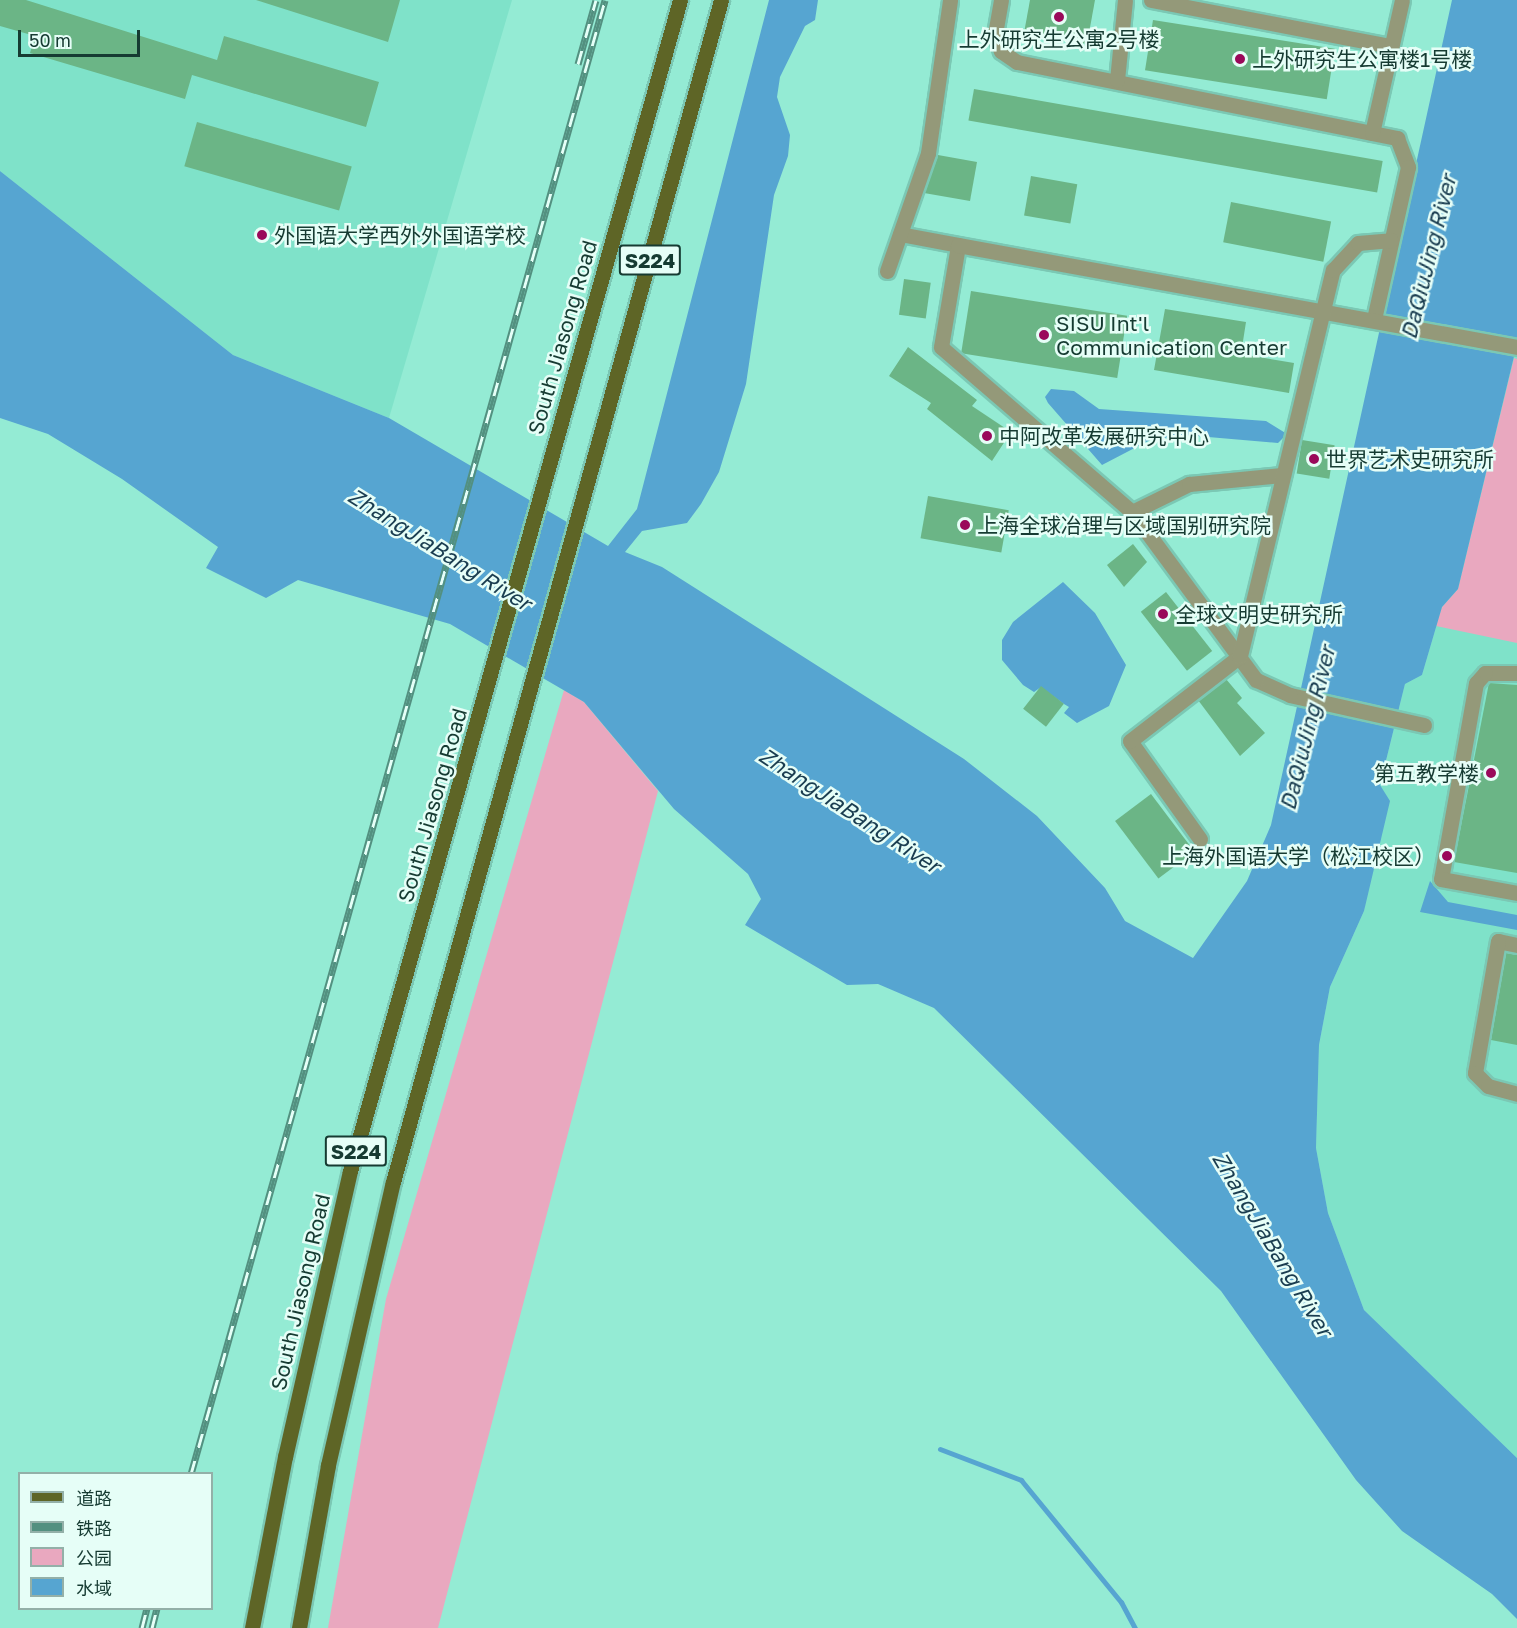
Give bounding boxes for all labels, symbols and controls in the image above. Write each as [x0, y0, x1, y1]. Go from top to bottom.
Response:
marker: 上外研究生公寓2号楼 [1052, 10, 1066, 24]
scale bar [21, 18, 142, 56]
place label: 上外研究生公寓2号楼 [958, 26, 1160, 52]
text: 50 m [29, 29, 71, 51]
place label: 上外研究生公寓楼1号楼 [1252, 46, 1472, 72]
marker: 上外研究生公寓楼1号楼 [1233, 52, 1247, 66]
water label: DaQiuJing River [1395, 172, 1461, 342]
place label: 外国语大学西外外国语学校 [274, 222, 526, 248]
marker: 外国语大学西外外国语学校 [255, 228, 269, 242]
street label: South Jiasong Road [522, 237, 602, 437]
road number: S224 [618, 243, 682, 277]
place label: SISU Int'l Communication Center [1056, 310, 1287, 360]
marker: SISU Int'l Communication Center [1037, 328, 1051, 342]
place label: 中阿改革发展研究中心 [999, 423, 1209, 449]
marker: 中阿改革发展研究中心 [980, 429, 994, 443]
place label: 世界艺术史研究所 [1326, 446, 1494, 472]
marker: 世界艺术史研究所 [1307, 452, 1321, 466]
water label: ZhangJiaBang River [344, 482, 536, 616]
place label: 上海全球冶理与区域国别研究院 [977, 512, 1271, 538]
marker: 上海全球冶理与区域国别研究院 [958, 518, 972, 532]
place label: 全球文明史研究所 [1175, 601, 1343, 627]
marker: 全球文明史研究所 [1156, 607, 1170, 621]
water label: DaQiuJing River [1274, 643, 1340, 813]
street label: South Jiasong Road [392, 705, 472, 905]
water label: ZhangJiaBang River [755, 742, 945, 878]
place label: 第五教学楼 [1374, 760, 1479, 786]
marker: 第五教学楼 [1484, 766, 1498, 780]
place label: 上海外国语大学（松江校区） [1162, 843, 1435, 869]
marker: 上海外国语大学（松江校区） [1440, 849, 1454, 863]
road number: S224 [324, 1134, 388, 1168]
water label: ZhangJiaBang River [1207, 1147, 1339, 1341]
street label: South Jiasong Road [265, 1191, 335, 1393]
legend [18, 1472, 213, 1610]
text: 道路 [76, 1487, 112, 1509]
text: 铁路 [76, 1517, 112, 1539]
text: 公园 [76, 1547, 112, 1569]
text: 水域 [76, 1577, 112, 1599]

